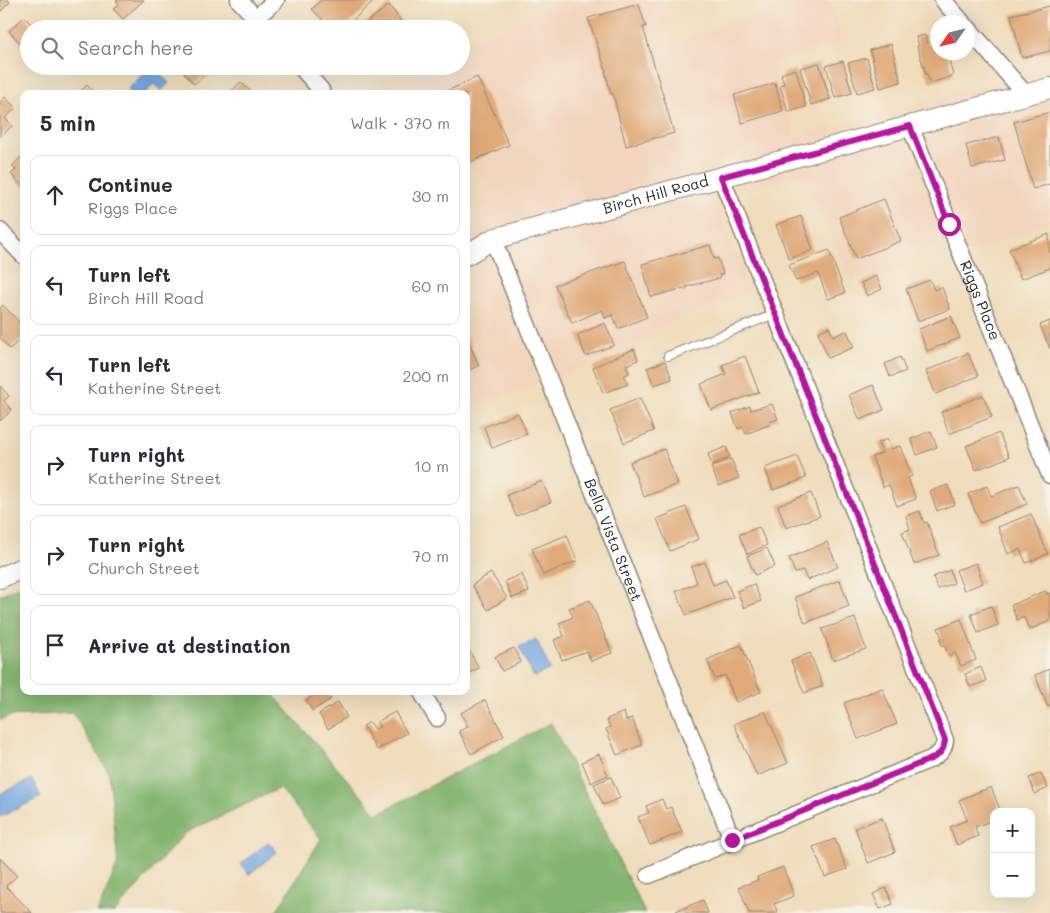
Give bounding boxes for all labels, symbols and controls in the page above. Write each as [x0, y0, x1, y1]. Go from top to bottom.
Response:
north arrow [930, 15, 975, 60]
search box [20, 20, 470, 75]
icon: search [38, 34, 66, 62]
text: Search here [78, 35, 194, 60]
text: 5 min [40, 109, 96, 136]
text: Walk · 370 m [350, 112, 450, 133]
street label: Birch Hill Road [600, 170, 711, 218]
text: Continue [88, 172, 173, 197]
icon: ahead [41, 181, 69, 209]
text: 30 m [412, 185, 449, 206]
text: Riggs Place [88, 197, 178, 218]
route start [938, 213, 961, 236]
street label: Riggs Place [956, 257, 1006, 343]
text: Turn left [88, 262, 171, 287]
icon: left [41, 271, 69, 299]
text: 60 m [412, 275, 449, 296]
text: Birch Hill Road [88, 287, 204, 308]
text: Turn left [88, 352, 171, 377]
icon: left [41, 361, 69, 389]
text: 200 m [402, 365, 449, 386]
text: Katherine Street [88, 377, 221, 398]
text: Turn right [88, 442, 185, 467]
icon: right [41, 451, 69, 479]
text: 10 m [414, 455, 449, 476]
text: Katherine Street [88, 467, 221, 488]
street label: Bella Vista Street [580, 475, 647, 604]
text: Turn right [88, 532, 185, 557]
icon: right [41, 541, 69, 569]
text: 70 m [412, 545, 449, 566]
text: Church Street [88, 557, 200, 578]
icon: arrive [41, 631, 69, 659]
text: Arrive at destination [88, 633, 291, 658]
map controls [990, 808, 1035, 898]
button: + [990, 808, 1035, 853]
route end [721, 829, 744, 852]
button: − [990, 853, 1035, 898]

